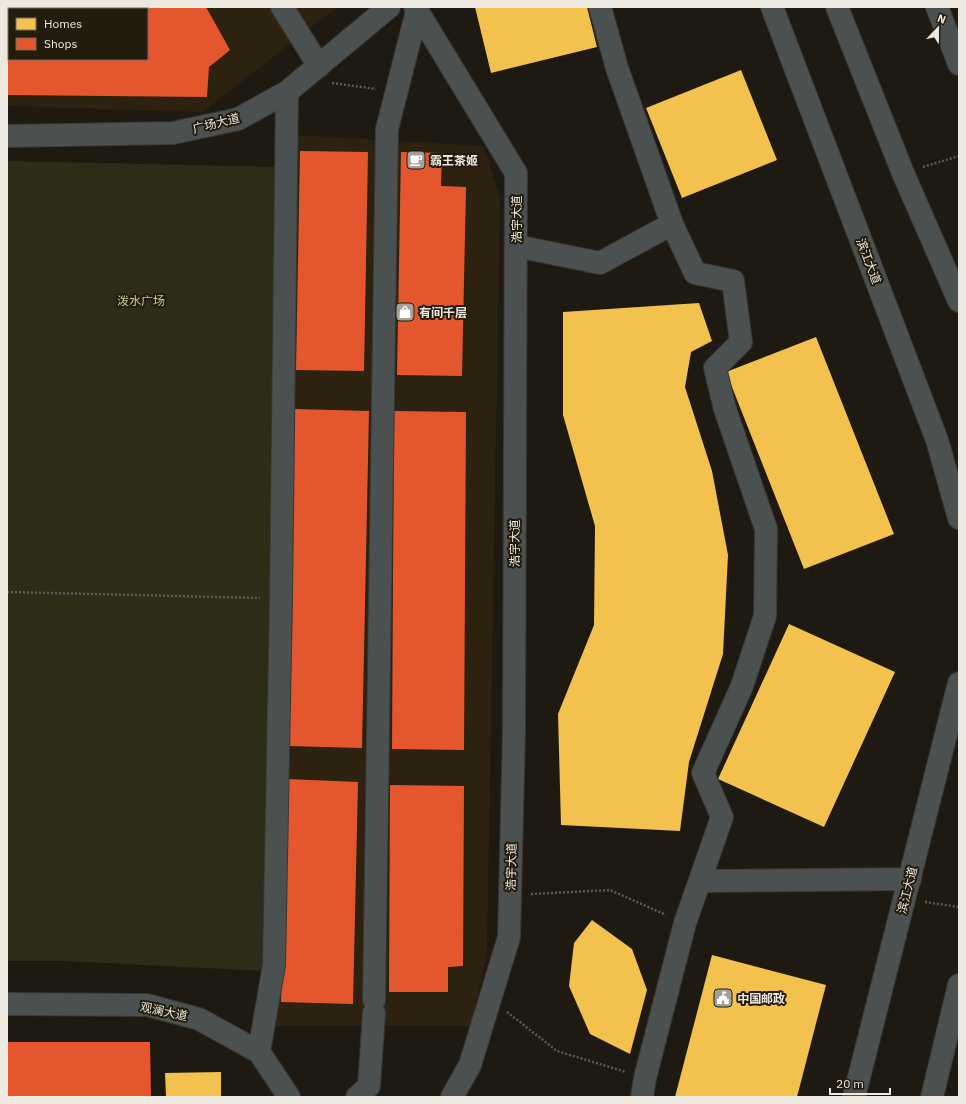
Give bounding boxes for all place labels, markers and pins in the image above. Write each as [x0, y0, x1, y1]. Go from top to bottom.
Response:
cafe icon: 霸王茶姬 [405, 149, 427, 171]
place label: 霸王茶姬 [430, 153, 478, 168]
shop icon: 有间千层 [394, 301, 416, 323]
place label: 有间千层 [419, 305, 467, 320]
public building icon: 中国邮政 [712, 987, 734, 1009]
place label: 中国邮政 [737, 991, 785, 1006]

